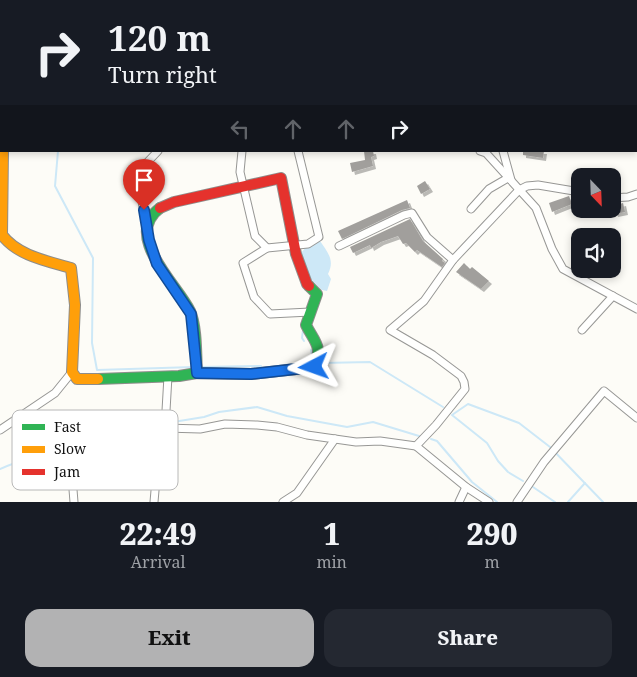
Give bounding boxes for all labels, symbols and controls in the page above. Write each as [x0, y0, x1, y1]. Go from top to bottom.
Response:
text: 120 m [108, 14, 211, 61]
icon: right [25, 20, 90, 85]
text: Turn right [108, 59, 217, 89]
icon: left [226, 115, 254, 143]
icon: ahead [279, 115, 307, 143]
icon: ahead [332, 115, 360, 143]
icon: right [385, 115, 413, 143]
pin [123, 159, 165, 210]
icon: arrive [130, 166, 158, 194]
north arrow [571, 168, 621, 218]
map controls [571, 168, 621, 278]
button: sound [571, 228, 621, 278]
position arrow [287, 340, 339, 392]
legend [12, 410, 178, 490]
text: Fast [54, 417, 81, 436]
text: Slow [54, 439, 87, 458]
text: Jam [53, 462, 80, 481]
text: 22:49 [120, 513, 197, 554]
text: 1 [323, 513, 340, 554]
text: 290 [466, 513, 517, 554]
text: Arrival [131, 551, 186, 573]
text: min [316, 551, 347, 573]
text: m [484, 551, 500, 573]
button: Exit [25, 609, 314, 667]
button: Share [324, 609, 612, 667]

